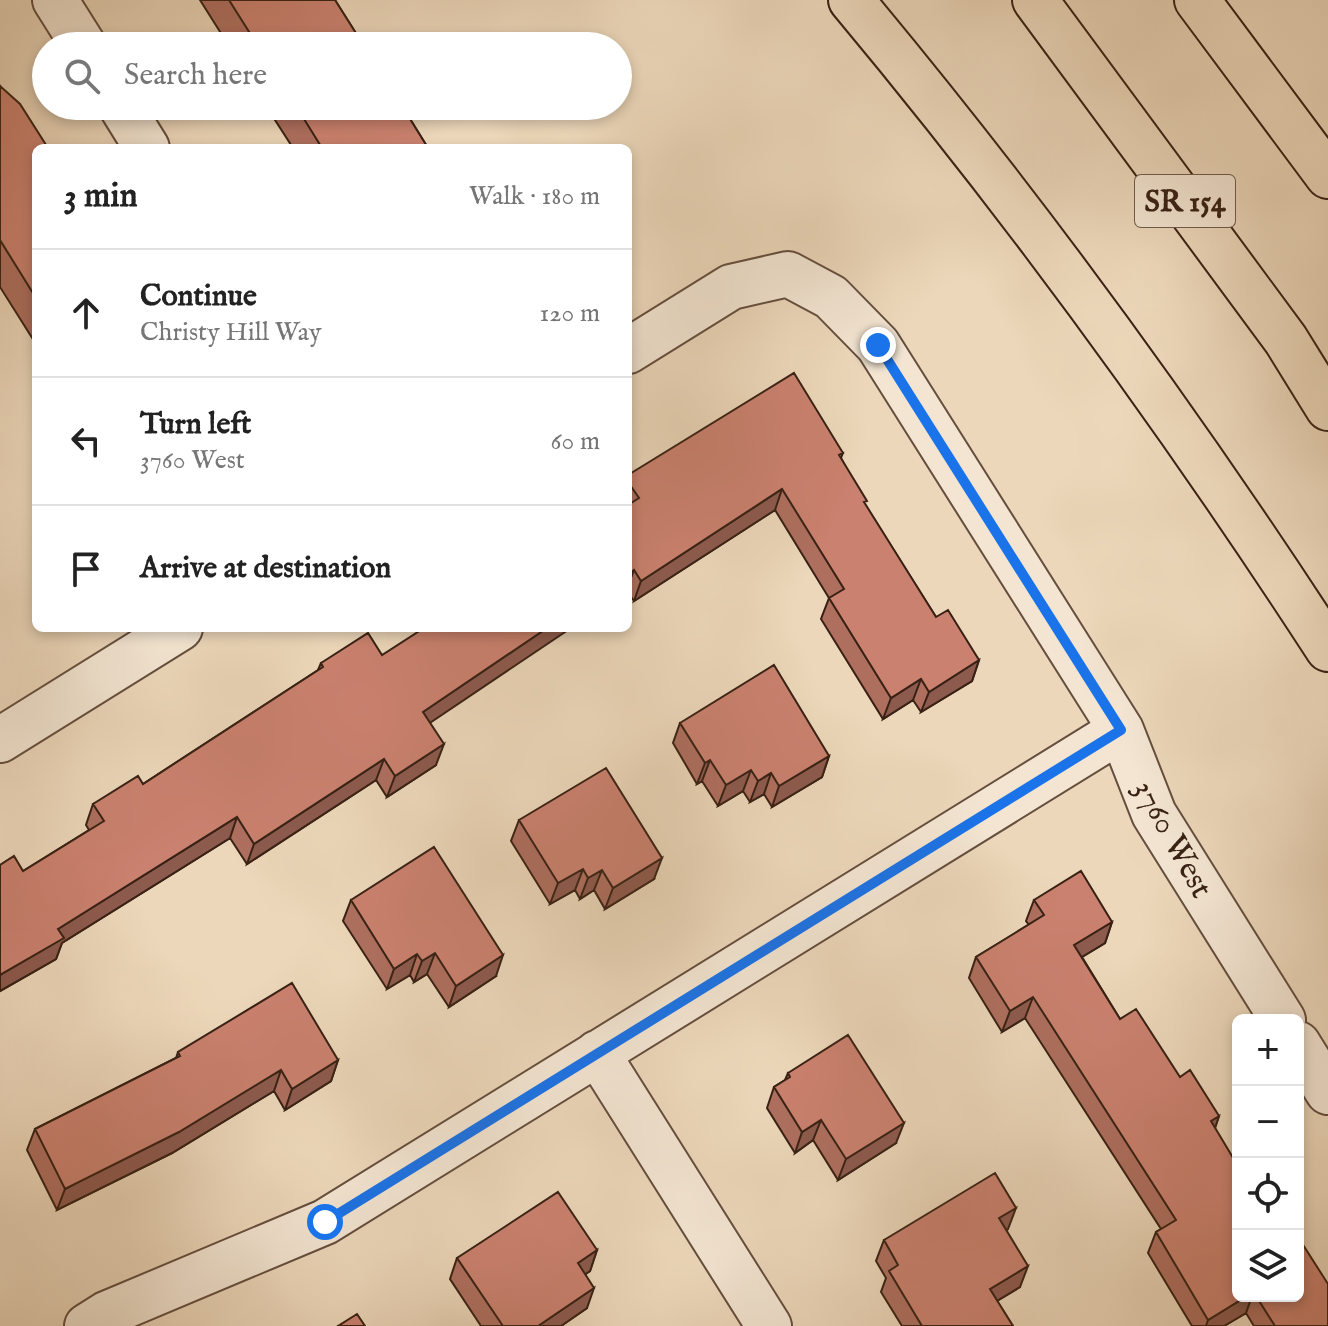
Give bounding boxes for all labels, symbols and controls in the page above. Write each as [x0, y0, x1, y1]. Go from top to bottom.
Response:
search box [32, 32, 632, 120]
icon: search [60, 54, 104, 98]
text: Search here [124, 57, 267, 95]
text: 3 min [64, 175, 138, 218]
road number: SR 154 [1135, 175, 1235, 227]
text: Walk · 180 m [469, 180, 600, 213]
text: Continue [140, 278, 257, 316]
icon: ahead [64, 291, 108, 335]
text: 120 m [540, 297, 600, 330]
text: Christy Hill Way [140, 316, 322, 349]
route end [860, 327, 896, 363]
text: Turn left [140, 406, 251, 444]
icon: left [64, 419, 108, 463]
text: 60 m [551, 425, 600, 458]
text: 3760 West [140, 444, 245, 477]
icon: arrive [64, 547, 108, 591]
text: Arrive at destination [140, 550, 391, 588]
street label: 3760 West [1123, 773, 1221, 906]
map controls [1232, 1014, 1304, 1302]
button: + [1232, 1014, 1304, 1086]
button: − [1232, 1086, 1304, 1158]
button: locate [1232, 1158, 1304, 1230]
route start [307, 1204, 343, 1240]
button: layers [1232, 1230, 1304, 1302]

